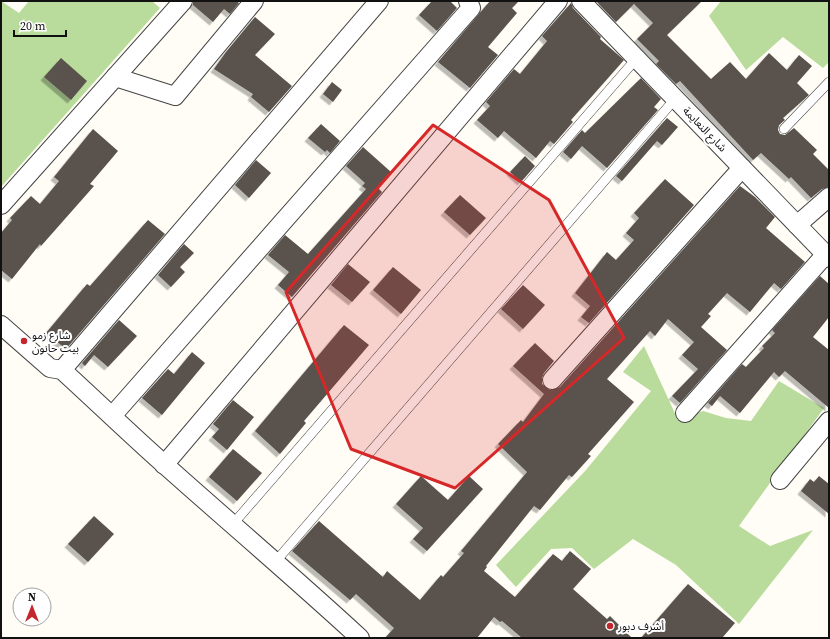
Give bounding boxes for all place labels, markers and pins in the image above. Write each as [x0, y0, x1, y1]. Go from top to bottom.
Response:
place label: شارع زمو بيت حانون [32, 328, 79, 356]
marker: شارع زمو بيت حانون [19, 336, 29, 346]
place label: أشرف دبور [617, 619, 664, 634]
marker: أشرف دبور [605, 621, 615, 631]

